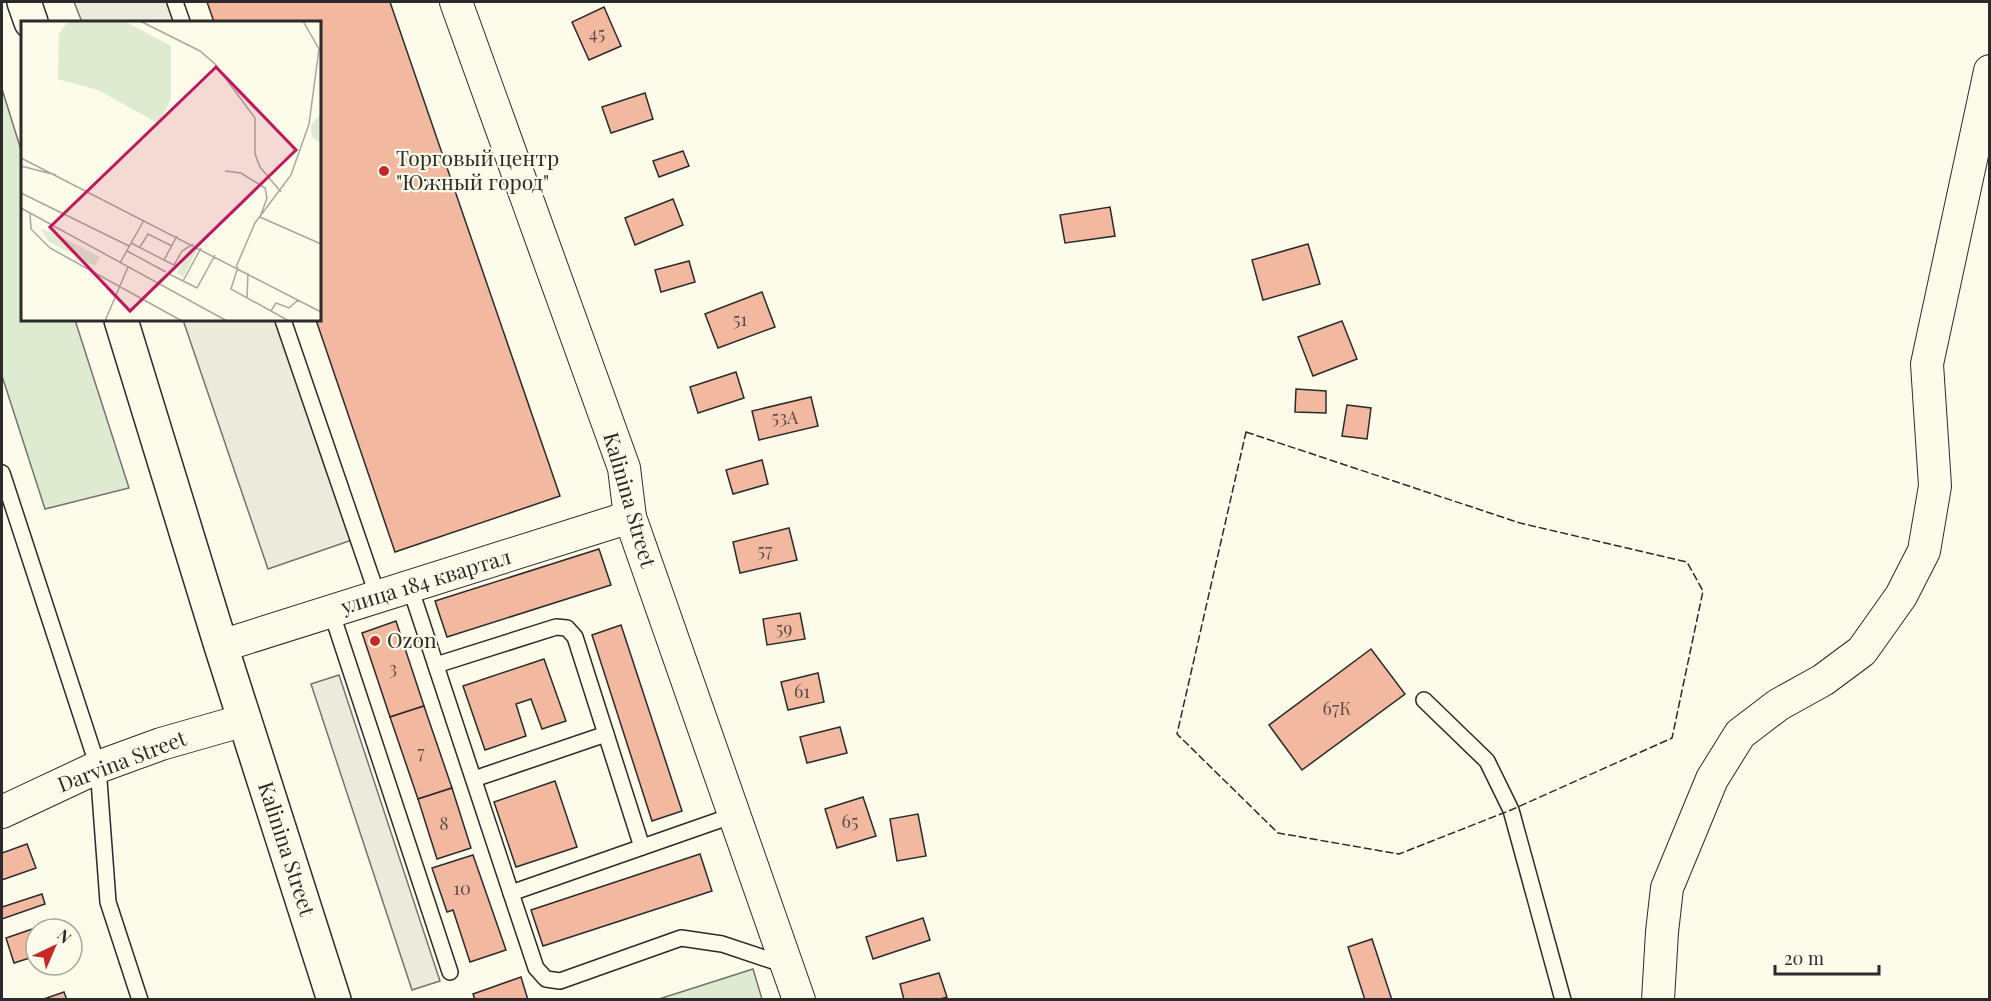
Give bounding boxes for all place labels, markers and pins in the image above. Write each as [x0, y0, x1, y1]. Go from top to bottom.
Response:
place label: Торговый центр "Южный город" [396, 143, 559, 195]
marker: Торговый центр "Южный город" [377, 164, 391, 178]
place label: Ozon [387, 625, 437, 653]
marker: Ozon [368, 634, 382, 648]

